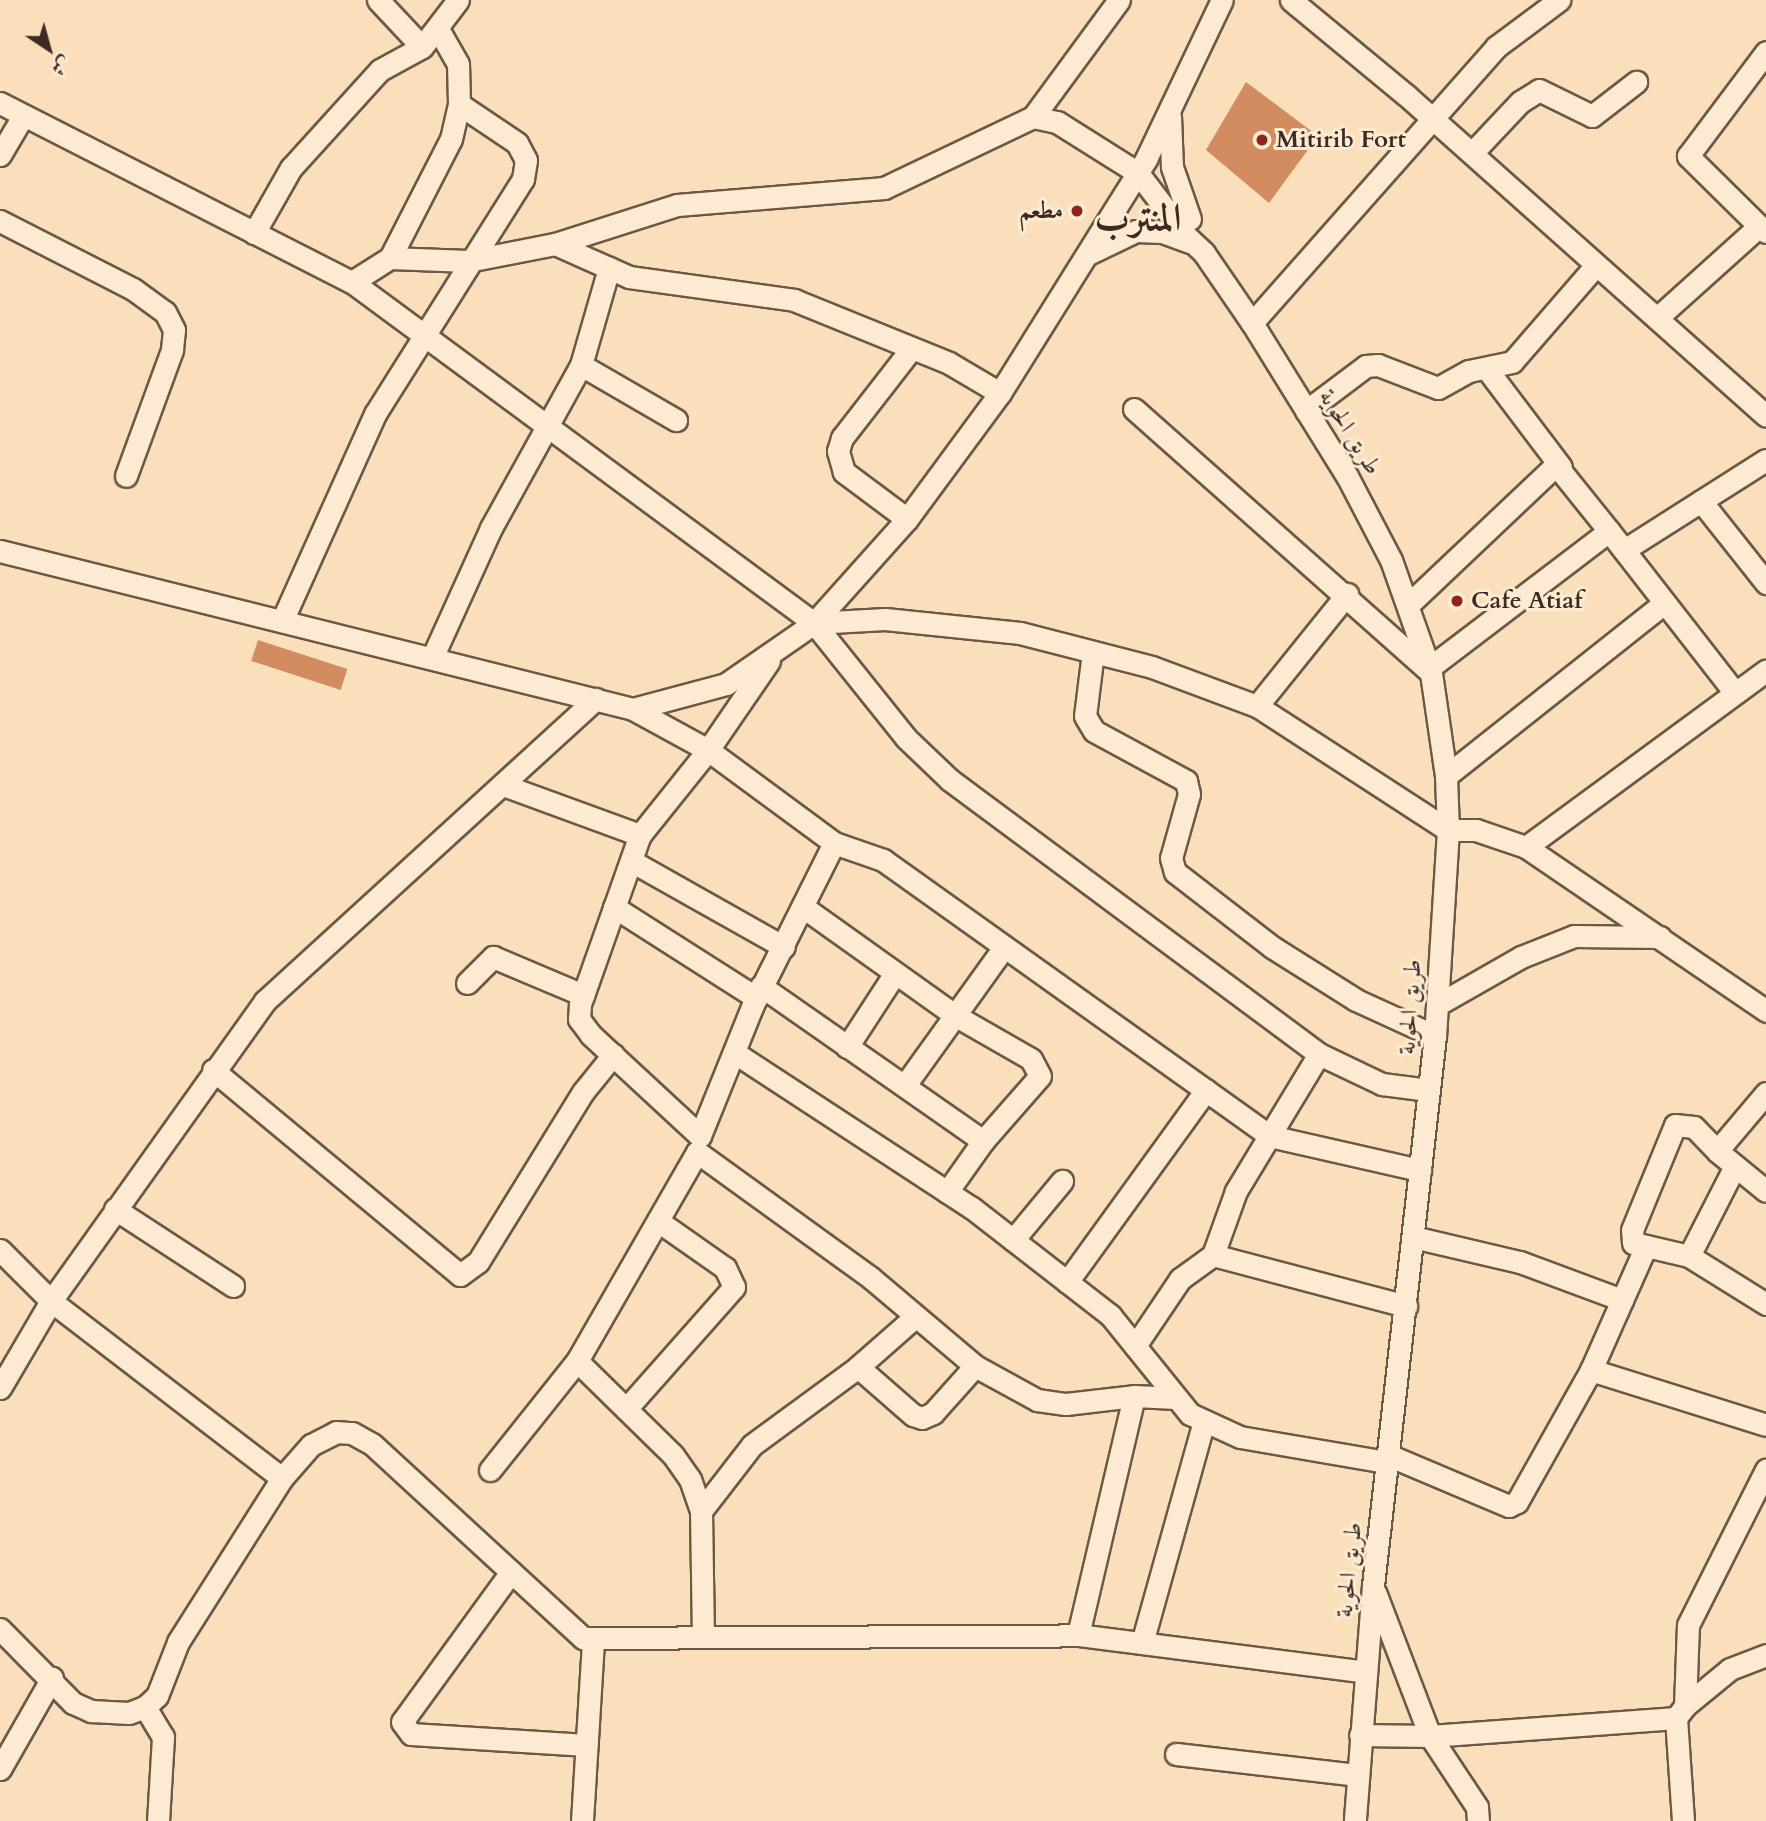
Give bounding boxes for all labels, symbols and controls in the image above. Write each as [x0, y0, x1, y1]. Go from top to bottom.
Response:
north arrow [14, 14, 84, 84]
text: ش [46, 50, 77, 82]
place label: Mitirib Fort [1276, 126, 1406, 154]
marker: Mitirib Fort [1254, 132, 1270, 148]
district label: المنترب [1094, 196, 1182, 242]
place label: مطعم [1019, 197, 1063, 225]
marker: مطعم [1069, 203, 1085, 219]
street label: طريق الحوية [1312, 384, 1388, 480]
place label: Cafe Atiaf [1471, 587, 1582, 615]
marker: Cafe Atiaf [1449, 593, 1465, 609]
street label: طريق الحوية [1392, 958, 1428, 1056]
street label: طريق الحوية [1330, 1521, 1368, 1619]

